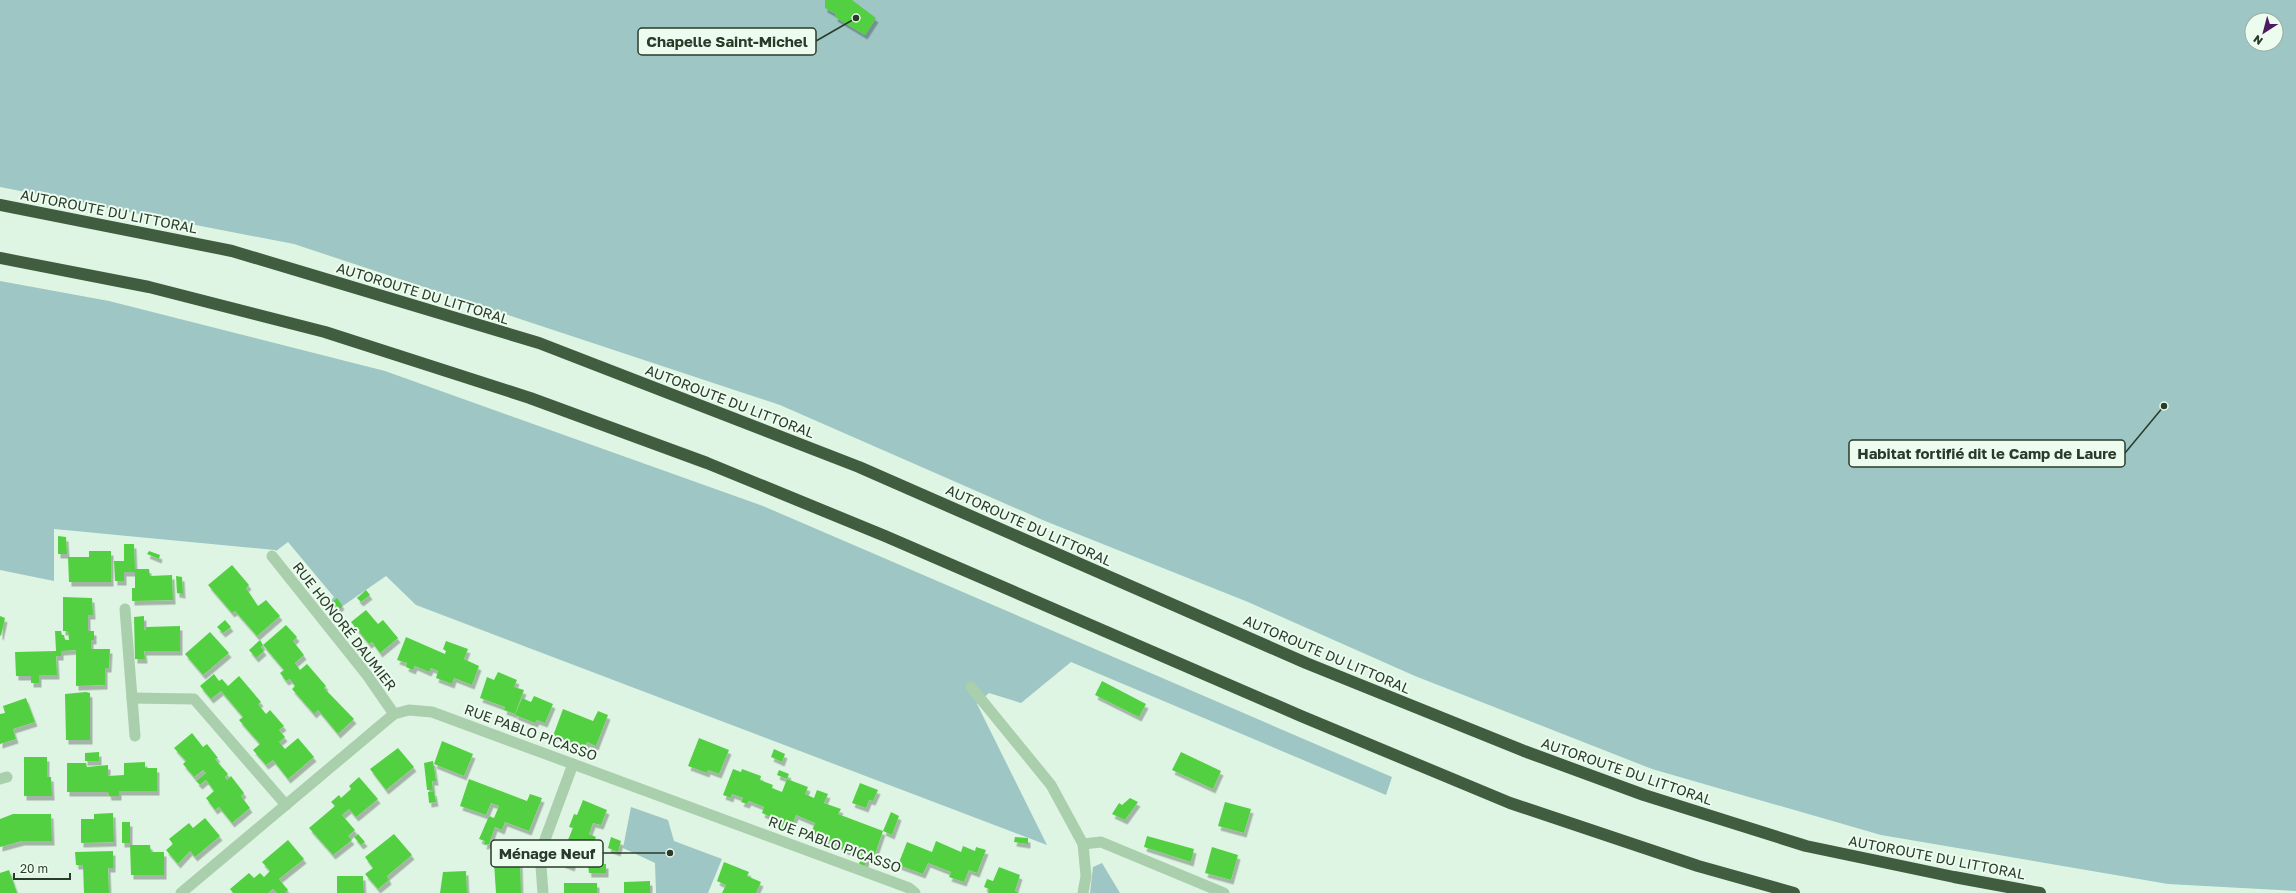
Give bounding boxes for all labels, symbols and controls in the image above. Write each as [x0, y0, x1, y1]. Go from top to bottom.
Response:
north arrow [2244, 12, 2284, 52]
callout: Chapelle Saint-Michel [638, 28, 816, 55]
text: Chapelle Saint-Michel [646, 32, 808, 50]
text: N [2251, 33, 2265, 48]
street label: AUTOROUTE DU LITTORAL [19, 186, 199, 236]
street label: AUTOROUTE DU LITTORAL [335, 259, 511, 327]
street label: AUTOROUTE DU LITTORAL [643, 361, 817, 441]
callout: Habitat fortifié dit le Camp de Laure [1849, 440, 2125, 467]
text: Habitat fortifié dit le Camp de Laure [1857, 444, 2117, 462]
street label: AUTOROUTE DU LITTORAL [944, 481, 1114, 569]
street label: RUE HONORÉ DAUMIER [290, 558, 400, 694]
street label: AUTOROUTE DU LITTORAL [1241, 611, 1413, 697]
street label: RUE PABLO PICASSO [462, 700, 600, 764]
street label: AUTOROUTE DU LITTORAL [1539, 734, 1715, 808]
street label: RUE PABLO PICASSO [766, 812, 904, 876]
street label: AUTOROUTE DU LITTORAL [1847, 832, 2027, 882]
callout: Ménage Neuf [491, 840, 603, 867]
text: Ménage Neuf [499, 844, 596, 862]
scale bar [14, 855, 70, 881]
text: 20 m [20, 861, 48, 876]

